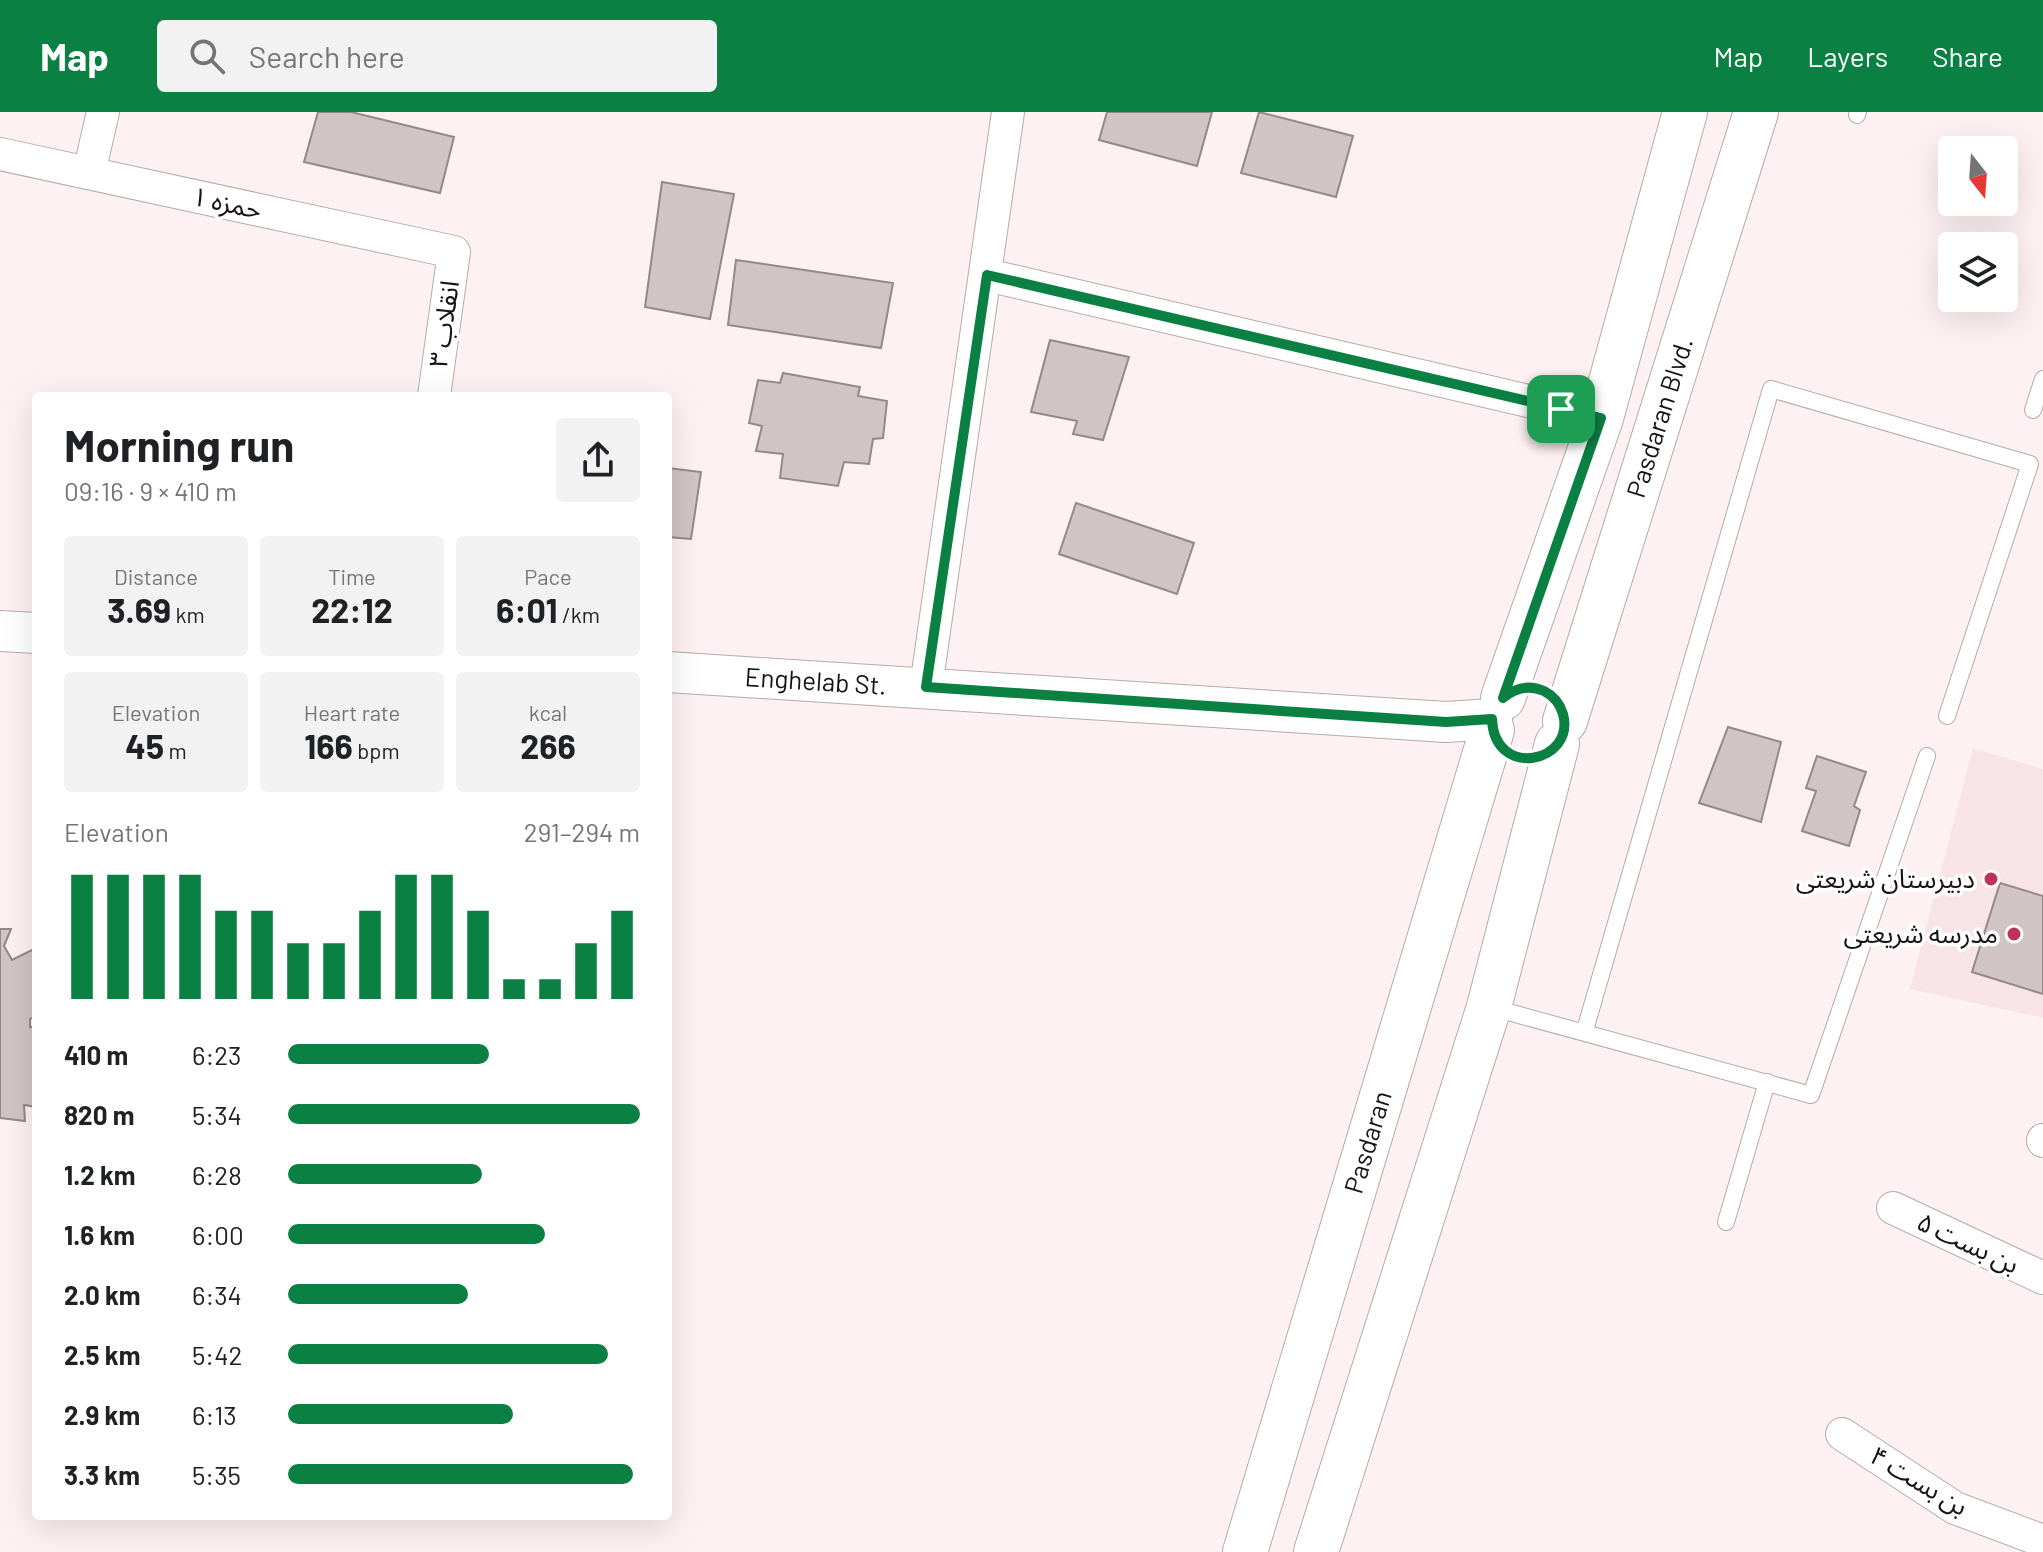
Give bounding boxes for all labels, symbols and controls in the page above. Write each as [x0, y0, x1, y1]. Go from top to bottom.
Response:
search box [157, 20, 717, 92]
text: Map [40, 33, 109, 79]
icon: search [185, 34, 229, 78]
text: Search here [249, 38, 405, 74]
text: Map [1713, 39, 1763, 73]
text: Layers [1807, 39, 1888, 73]
text: Share [1932, 39, 2003, 73]
north arrow [1938, 136, 2018, 216]
map controls [1938, 136, 2018, 312]
street label: حمزه ۱ [190, 179, 265, 225]
button: layers [1938, 232, 2018, 312]
street label: انقلاب ۳ [421, 278, 465, 369]
street label: Pasdaran Blvd. [1619, 333, 1698, 501]
pin [1527, 375, 1595, 443]
icon: arrive [1539, 387, 1583, 431]
text: Morning run [64, 418, 294, 471]
button: share [556, 418, 640, 502]
text: 09:16 · 9 × 410 m [64, 475, 237, 506]
text: Distance [114, 563, 198, 589]
text: Time [328, 563, 376, 589]
text: Pace [524, 563, 572, 589]
text: 3.69 [107, 589, 171, 630]
text: 22:12 [311, 589, 393, 630]
text: 6:01 [496, 589, 558, 630]
text: km [171, 601, 205, 627]
text: /km [558, 601, 600, 627]
street label: Enghelab St. [744, 660, 888, 700]
text: Elevation [112, 699, 200, 725]
text: Heart rate [304, 699, 400, 725]
text: kcal [529, 699, 567, 725]
text: 45 [125, 725, 164, 766]
text: 166 [304, 725, 353, 766]
text: 266 [520, 725, 576, 766]
text: m [164, 737, 187, 763]
text: bpm [353, 737, 400, 763]
text: Elevation [64, 816, 169, 847]
text: 291–294 m [524, 816, 640, 847]
place label: دبیرستان شریعتی [1796, 862, 1975, 894]
marker: دبیرستان شریعتی [1982, 870, 2000, 888]
place label: مدرسه شریعتی [1843, 917, 1998, 949]
marker: مدرسه شریعتی [2005, 925, 2023, 943]
text: 410 m [64, 1039, 128, 1070]
text: 6:23 [192, 1039, 241, 1070]
street label: Pasdaran [1337, 1087, 1397, 1197]
text: 820 m [64, 1099, 134, 1130]
text: 5:34 [192, 1099, 242, 1130]
text: 1.2 km [64, 1159, 136, 1190]
text: 6:28 [192, 1159, 242, 1190]
street label: بن بست ۵ [1912, 1205, 2024, 1280]
text: 1.6 km [64, 1219, 135, 1250]
text: 6:00 [192, 1219, 244, 1250]
text: 2.0 km [64, 1279, 141, 1310]
text: 6:34 [192, 1279, 242, 1310]
text: 2.5 km [64, 1339, 140, 1370]
text: 5:42 [192, 1339, 242, 1370]
text: 2.9 km [64, 1399, 140, 1430]
text: 6:13 [192, 1399, 237, 1430]
street label: بن بست ۴ [1865, 1438, 1974, 1522]
text: 3.3 km [64, 1459, 140, 1490]
text: 5:35 [192, 1459, 241, 1490]

